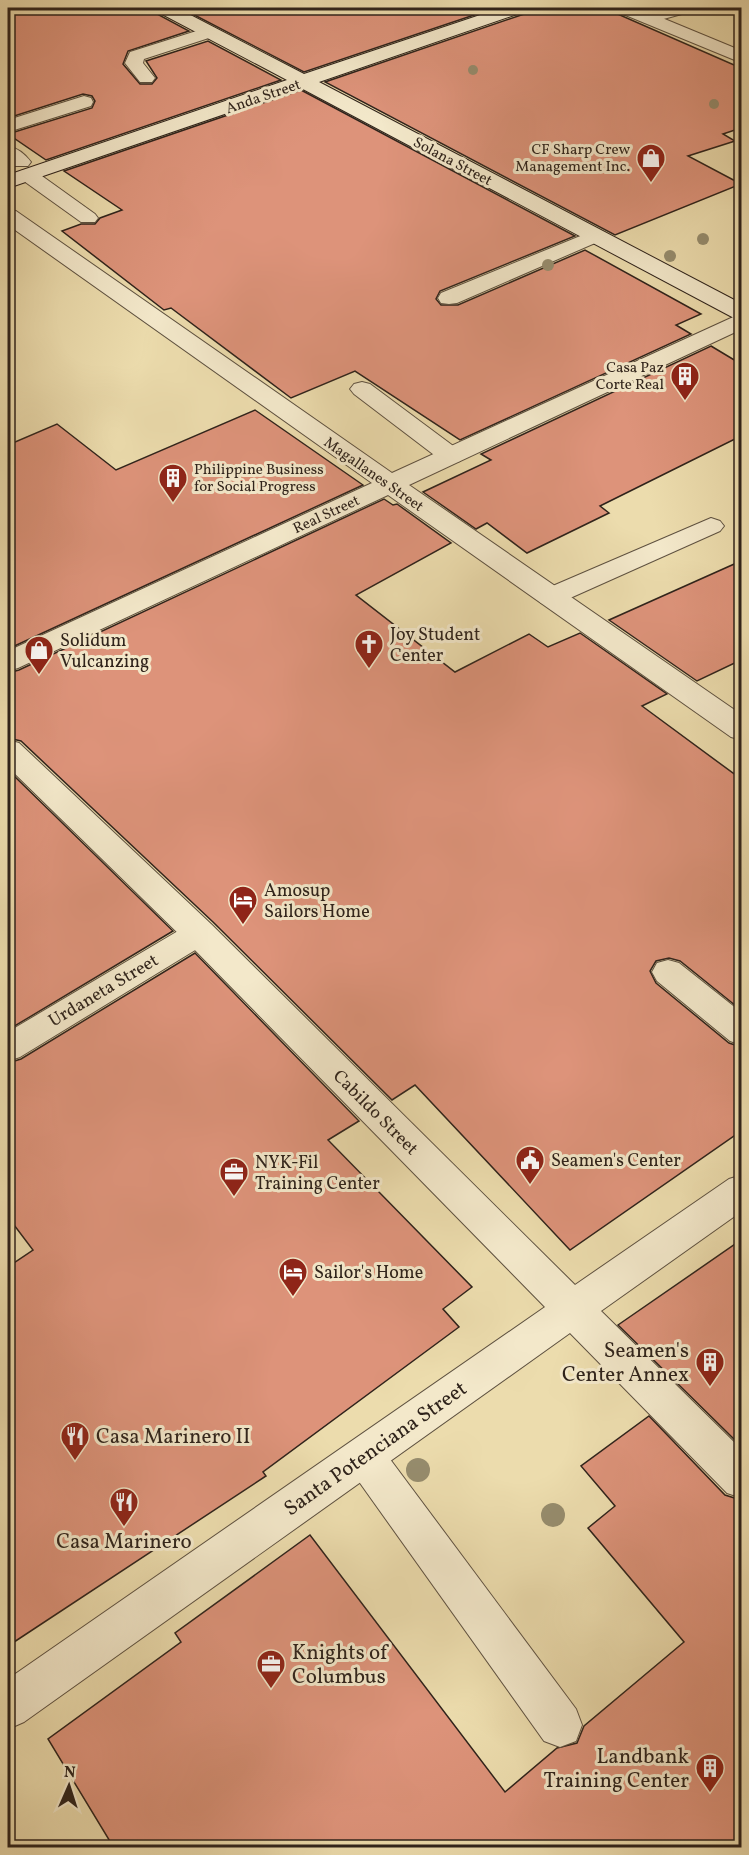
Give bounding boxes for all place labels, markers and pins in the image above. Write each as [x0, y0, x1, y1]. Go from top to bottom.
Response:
place label: CF Sharp Crew Management Inc. [515, 140, 630, 178]
shop icon: CF Sharp Crew Management Inc. [635, 142, 667, 184]
place label: Casa Paz Corte Real [596, 358, 664, 396]
building icon: Casa Paz Corte Real [669, 360, 701, 402]
place label: Philippine Business for Social Progress [194, 460, 324, 498]
building icon: Philippine Business for Social Progress [157, 462, 189, 504]
place label: Joy Student Center [390, 623, 480, 669]
church icon: Joy Student Center [353, 628, 385, 670]
place label: Solidum Vulcanzing [60, 629, 149, 675]
shop icon: Solidum Vulcanzing [23, 634, 55, 676]
place label: Amosup Sailors Home [264, 879, 370, 925]
hotel icon: Amosup Sailors Home [227, 884, 259, 926]
public building icon: Seamen's Center [514, 1144, 546, 1186]
place label: Seamen's Center [551, 1149, 681, 1174]
place label: NYK-Fil Training Center [255, 1151, 380, 1197]
office icon: NYK-Fil Training Center [218, 1156, 250, 1198]
hotel icon: Sailor's Home [277, 1256, 309, 1298]
place label: Sailor's Home [314, 1261, 423, 1286]
place label: Seamen's Center Annex [562, 1337, 689, 1390]
building icon: Seamen's Center Annex [694, 1346, 726, 1388]
restaurant icon: Casa Marinero II [59, 1420, 91, 1462]
place label: Casa Marinero II [96, 1423, 250, 1452]
restaurant icon: Casa Marinero [108, 1486, 140, 1528]
place label: Casa Marinero [56, 1528, 192, 1557]
place label: Knights of Columbus [292, 1639, 389, 1692]
office icon: Knights of Columbus [255, 1648, 287, 1690]
place label: Landbank Training Center [544, 1743, 690, 1796]
building icon: Landbank Training Center [694, 1752, 726, 1794]

